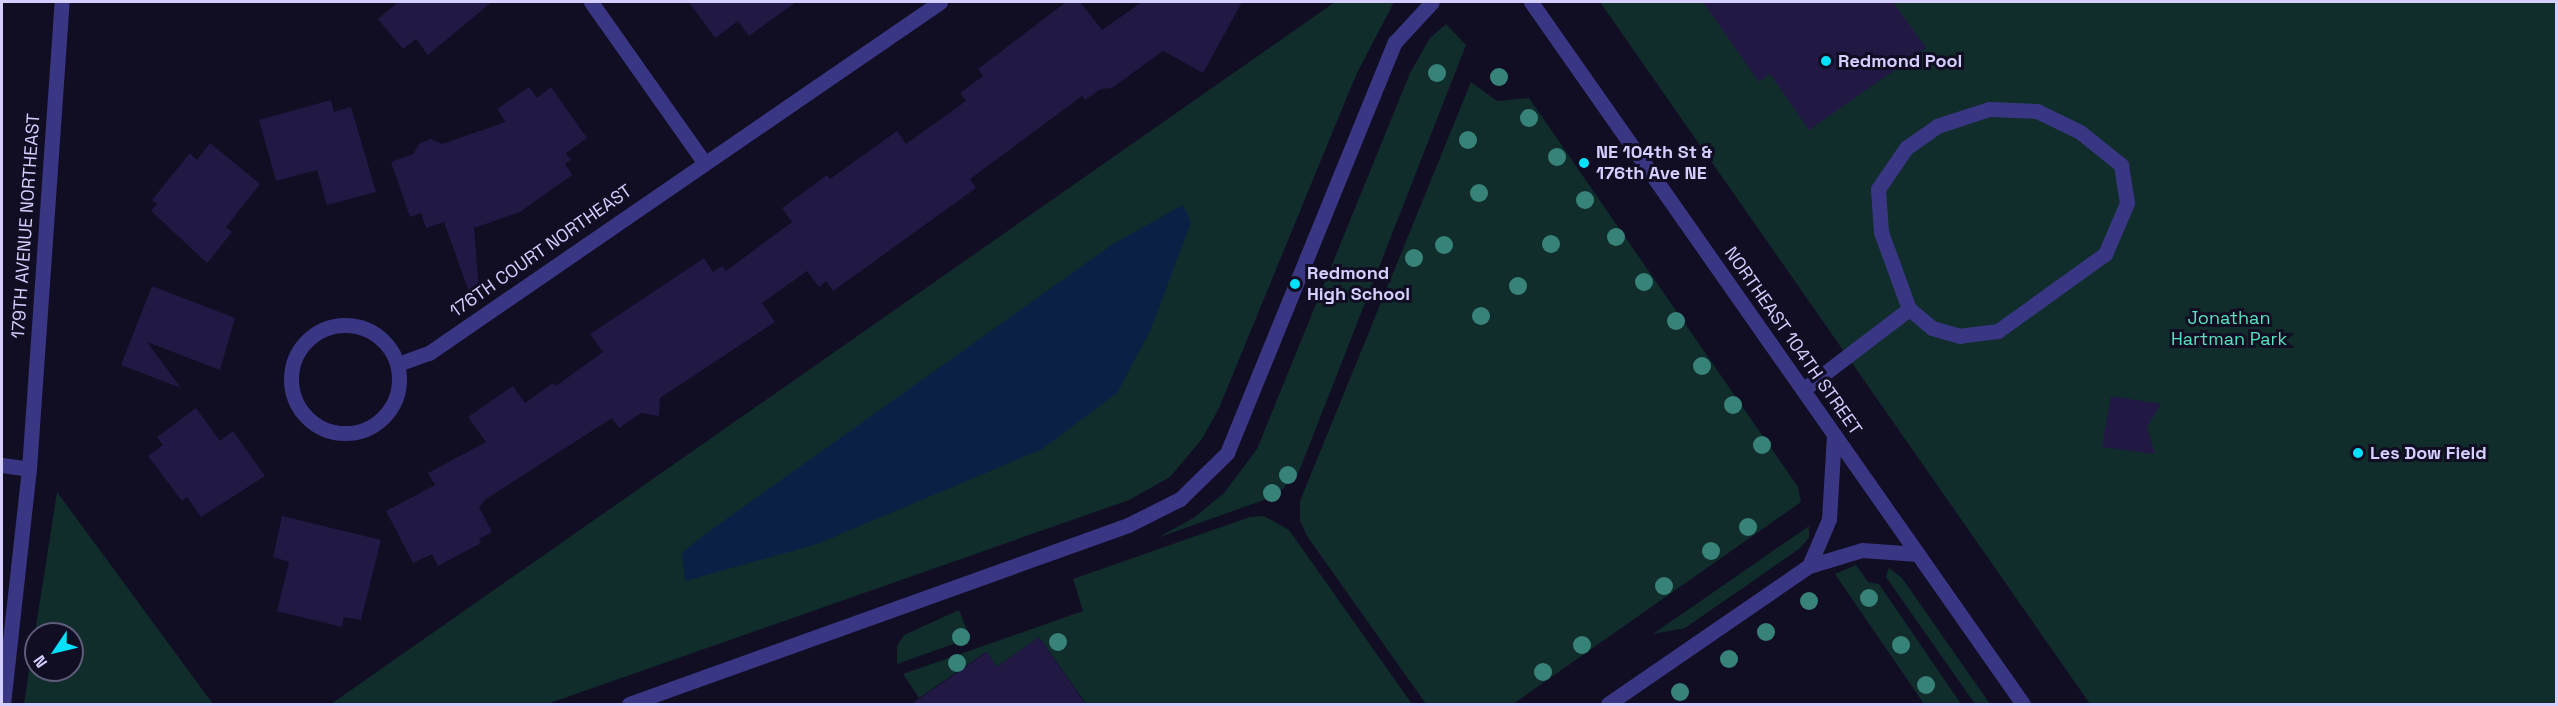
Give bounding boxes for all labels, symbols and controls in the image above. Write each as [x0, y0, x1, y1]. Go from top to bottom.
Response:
place label: Redmond Pool [1838, 50, 1962, 72]
marker: Redmond Pool [1819, 54, 1833, 68]
street label: 179TH AVENUE NORTHEAST [7, 112, 45, 340]
place label: NE 104th St & 176th Ave NE [1596, 142, 1712, 184]
marker: NE 104th St & 176th Ave NE [1577, 156, 1591, 170]
street label: 176TH COURT NORTHEAST [446, 180, 636, 322]
street label: NORTHEAST 104TH STREET [1720, 243, 1866, 439]
place label: Redmond High School [1307, 263, 1410, 306]
marker: Redmond High School [1288, 277, 1302, 291]
park label: Jonathan Hartman Park [2171, 308, 2287, 350]
place label: Les Dow Field [2370, 442, 2487, 464]
marker: Les Dow Field [2351, 446, 2365, 460]
north arrow [24, 622, 84, 682]
text: N [29, 651, 52, 672]

